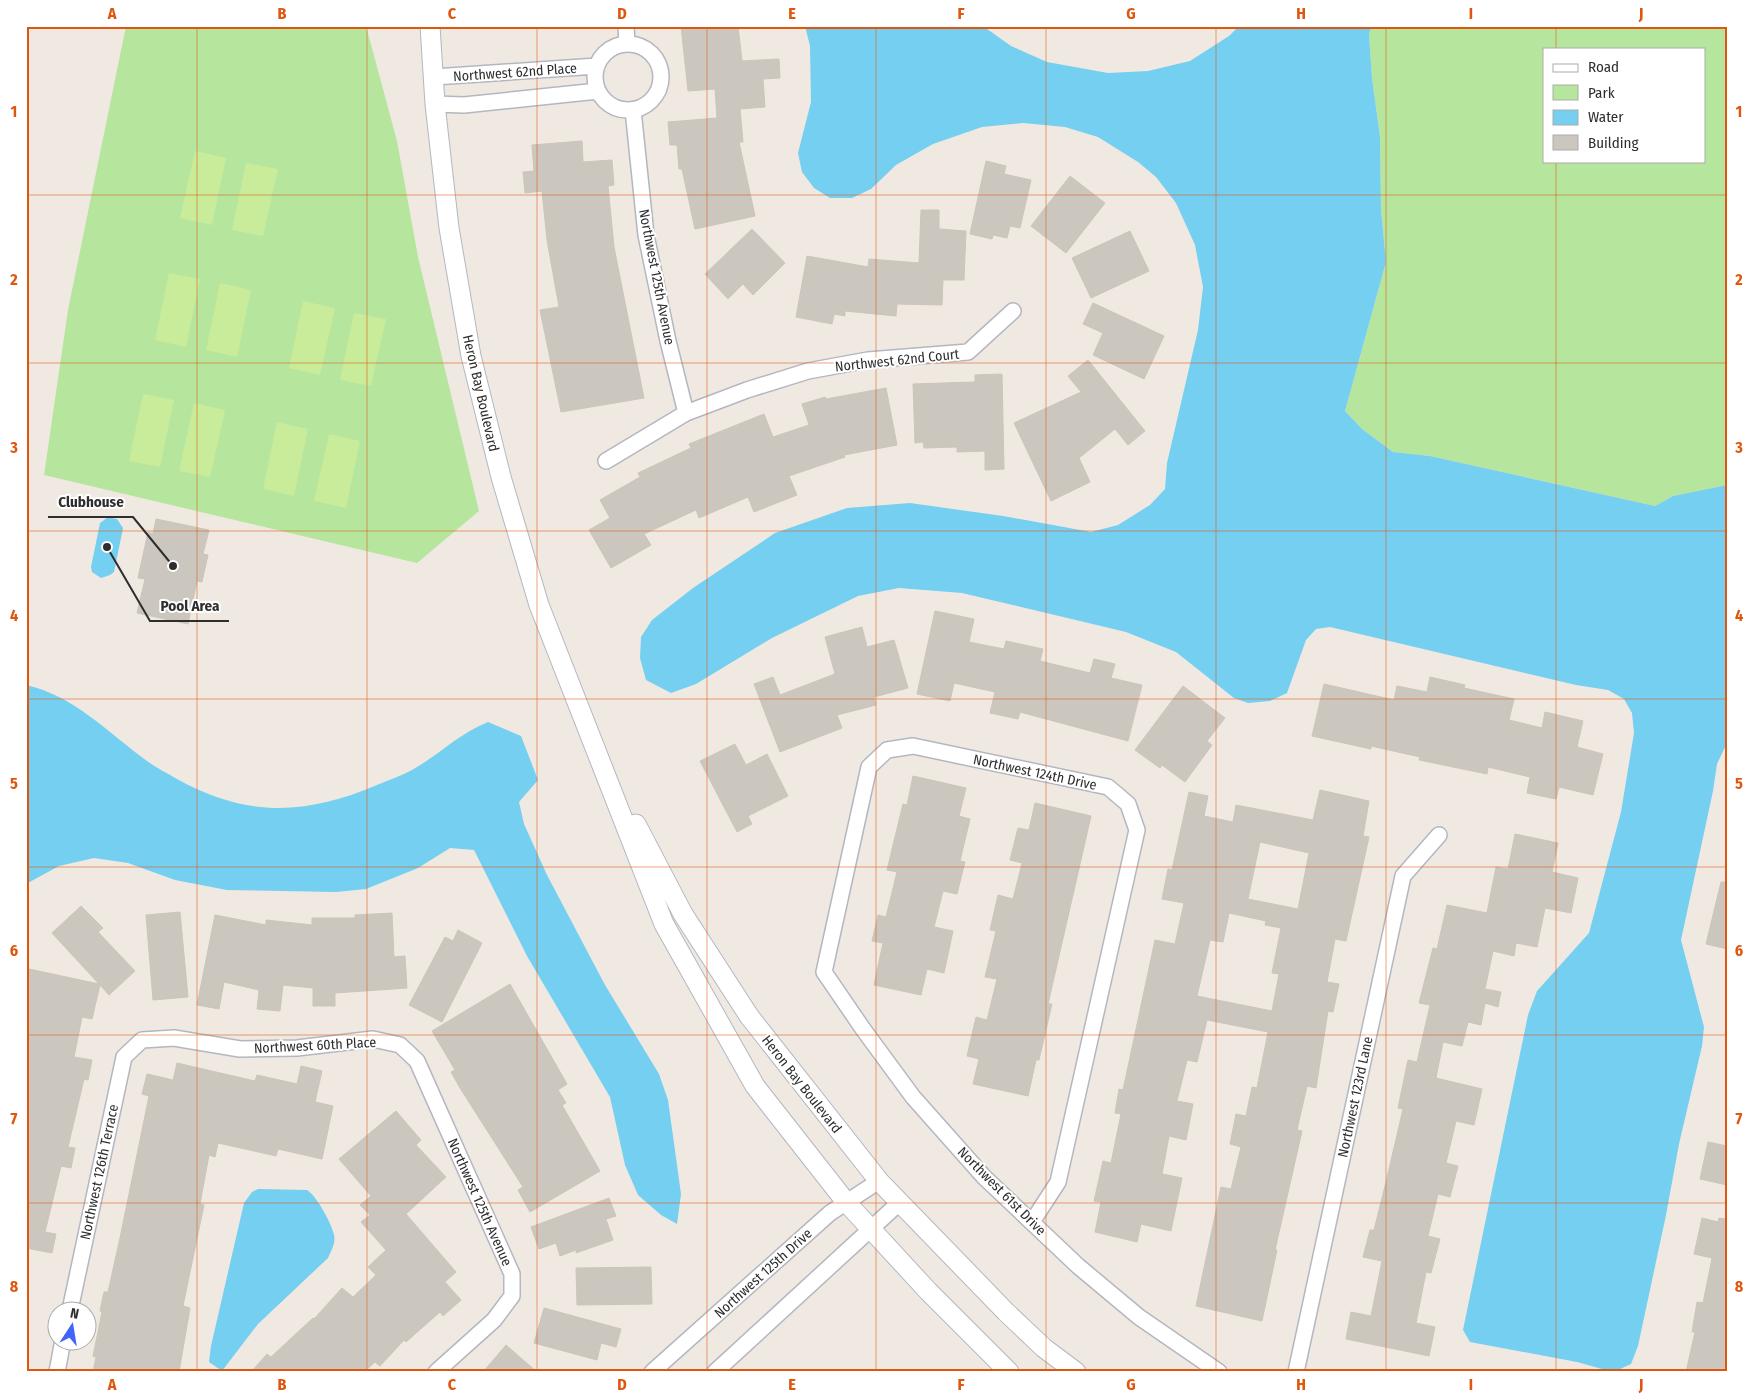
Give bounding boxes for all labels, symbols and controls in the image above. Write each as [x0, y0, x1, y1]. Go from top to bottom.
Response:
text: A [107, 4, 117, 23]
text: B [278, 4, 287, 23]
text: C [448, 4, 457, 23]
text: D [617, 4, 627, 23]
text: E [788, 4, 796, 23]
text: F [957, 4, 965, 23]
text: G [1126, 4, 1136, 23]
text: H [1296, 4, 1306, 23]
text: I [1469, 4, 1473, 23]
text: J [1638, 4, 1643, 23]
legend [1543, 48, 1706, 162]
text: Road [1588, 58, 1619, 76]
street label: Northwest 62nd Place [453, 60, 578, 85]
text: Park [1588, 84, 1615, 102]
text: 1 [11, 102, 17, 121]
text: 1 [1736, 102, 1742, 121]
text: Water [1588, 108, 1624, 126]
text: Building [1588, 134, 1639, 152]
street label: Northwest 125th Avenue [635, 208, 678, 346]
text: 2 [9, 270, 18, 289]
text: 2 [1734, 270, 1743, 289]
street label: Heron Bay Boulevard [459, 333, 502, 453]
street label: Northwest 62nd Court [834, 345, 960, 375]
text: 3 [9, 438, 18, 457]
text: 3 [1734, 438, 1743, 457]
callout: Clubhouse [48, 487, 133, 517]
text: Clubhouse [58, 493, 124, 511]
callout: Pool Area [150, 591, 229, 621]
text: Pool Area [160, 597, 220, 615]
text: 4 [10, 606, 18, 625]
text: 4 [1735, 606, 1743, 625]
street label: Northwest 124th Drive [972, 751, 1098, 794]
text: 5 [10, 774, 18, 793]
text: 5 [1735, 774, 1743, 793]
text: 6 [10, 941, 18, 960]
text: 6 [1735, 941, 1743, 960]
street label: Heron Bay Boulevard [758, 1032, 845, 1137]
street label: Northwest 60th Place [253, 1034, 377, 1057]
street label: Northwest 123rd Lane [1334, 1035, 1377, 1159]
street label: Northwest 126th Terrace [77, 1103, 122, 1241]
text: 7 [11, 1109, 18, 1128]
text: 7 [1736, 1109, 1743, 1128]
street label: Northwest 125th Avenue [444, 1136, 515, 1269]
street label: Northwest 61st Drive [954, 1144, 1049, 1239]
street label: Northwest 125th Drive [711, 1225, 816, 1322]
text: 8 [10, 1277, 19, 1296]
text: 8 [1735, 1277, 1744, 1296]
north arrow [48, 1300, 98, 1350]
text: N [69, 1305, 80, 1323]
text: A [107, 1375, 117, 1394]
text: B [278, 1375, 287, 1394]
text: C [448, 1375, 457, 1394]
text: D [617, 1375, 627, 1394]
text: E [788, 1375, 796, 1394]
text: F [957, 1375, 965, 1394]
text: G [1126, 1375, 1136, 1394]
text: H [1296, 1375, 1306, 1394]
text: I [1469, 1375, 1473, 1394]
text: J [1638, 1375, 1643, 1394]

